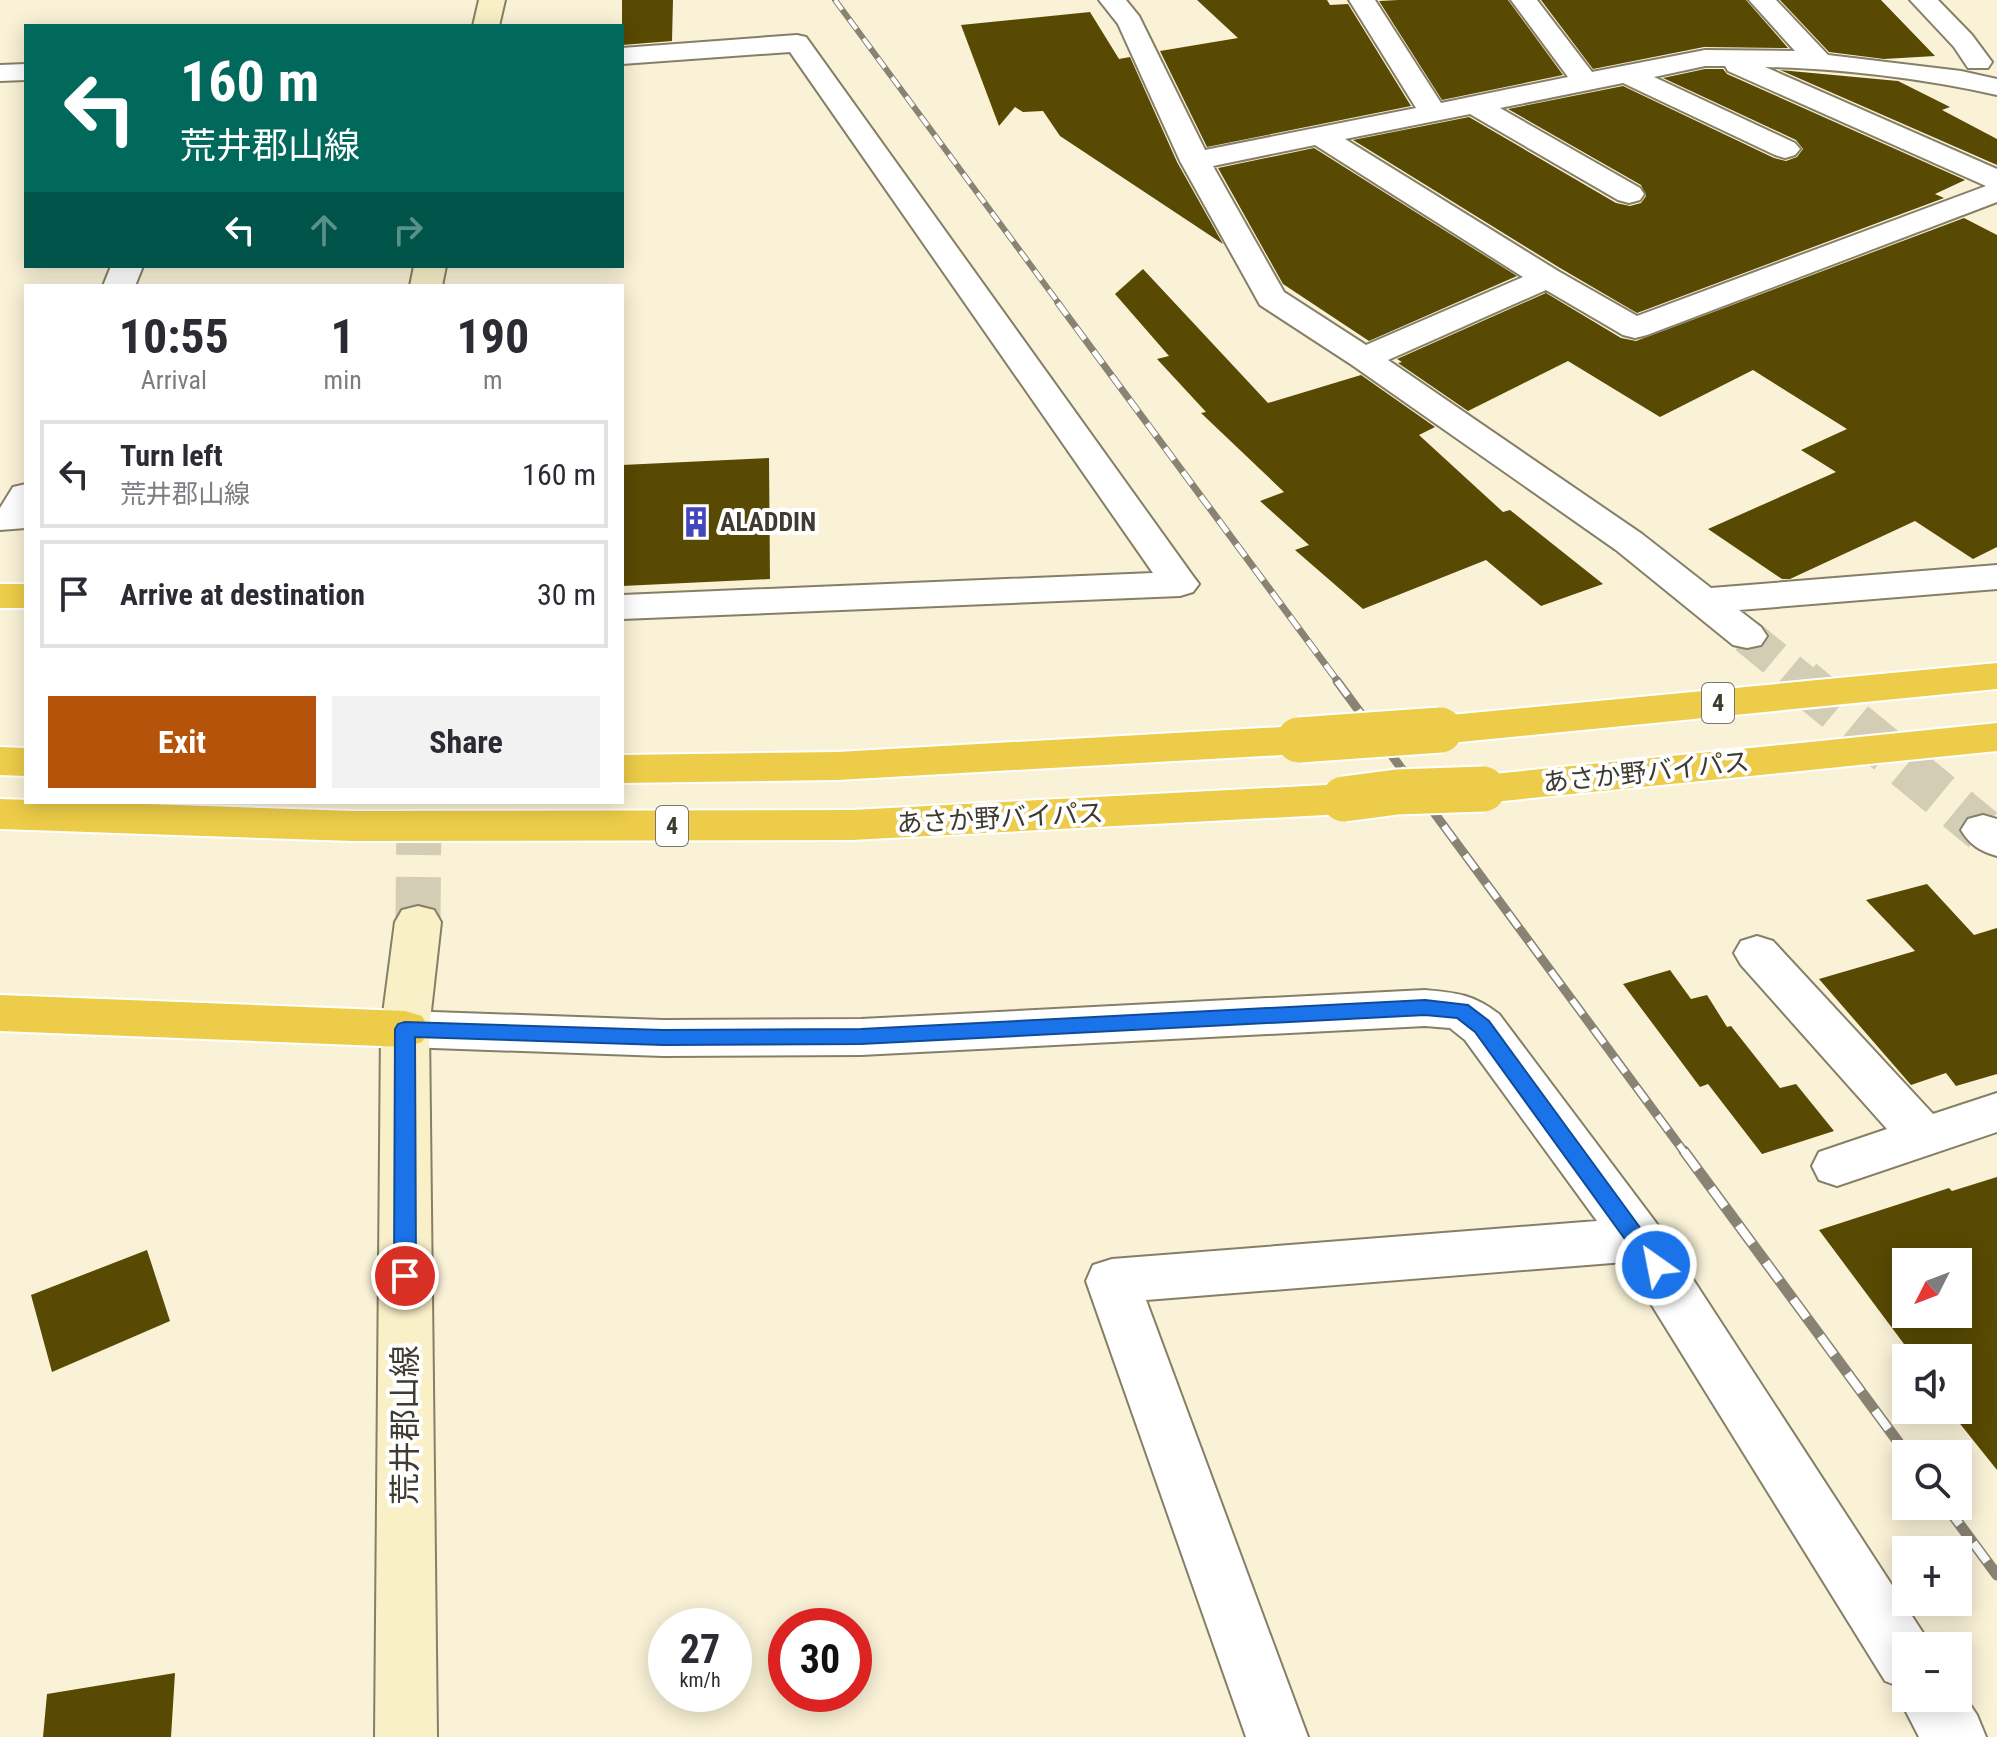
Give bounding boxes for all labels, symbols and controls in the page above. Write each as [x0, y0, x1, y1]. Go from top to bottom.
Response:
text: 160 m [180, 49, 319, 115]
icon: left [48, 56, 152, 160]
text: 荒井郡山線 [180, 125, 360, 167]
icon: left [218, 208, 262, 252]
icon: ahead [302, 208, 346, 252]
icon: right [386, 208, 430, 252]
text: 10:55 [119, 308, 229, 365]
text: 1 [331, 308, 355, 365]
text: 190 [456, 308, 529, 365]
text: Arrival [141, 365, 207, 395]
text: min [324, 365, 362, 395]
text: m [483, 365, 503, 395]
text: Turn left [120, 438, 223, 473]
icon: left [52, 452, 96, 496]
text: 160 m [522, 457, 596, 492]
text: 荒井郡山線 [120, 479, 250, 509]
building icon: ALADDIN [679, 505, 713, 539]
place label: ALADDIN [720, 507, 816, 537]
icon: arrive [52, 572, 96, 616]
text: Arrive at destination [120, 577, 365, 612]
text: 30 m [537, 577, 596, 612]
road number: 4 [1702, 683, 1734, 723]
button: Exit [48, 696, 316, 788]
button: Share [332, 696, 600, 788]
street label: あさか野バイパス [1541, 746, 1751, 798]
street label: あさか野バイパス [896, 798, 1104, 838]
road number: 4 [656, 806, 688, 846]
position arrow [1614, 1223, 1698, 1307]
pin [371, 1242, 439, 1310]
north arrow [1892, 1248, 1972, 1328]
map controls [1892, 1248, 1972, 1712]
icon: arrive [383, 1254, 427, 1298]
button: sound [1892, 1344, 1972, 1424]
street label: 荒井郡山線 [386, 1345, 424, 1505]
button: search [1892, 1440, 1972, 1520]
button: + [1892, 1536, 1972, 1616]
speed limit sign: 30 [768, 1608, 872, 1712]
text: 27 [680, 1626, 720, 1673]
button: − [1892, 1632, 1972, 1712]
text: km/h [679, 1668, 721, 1692]

